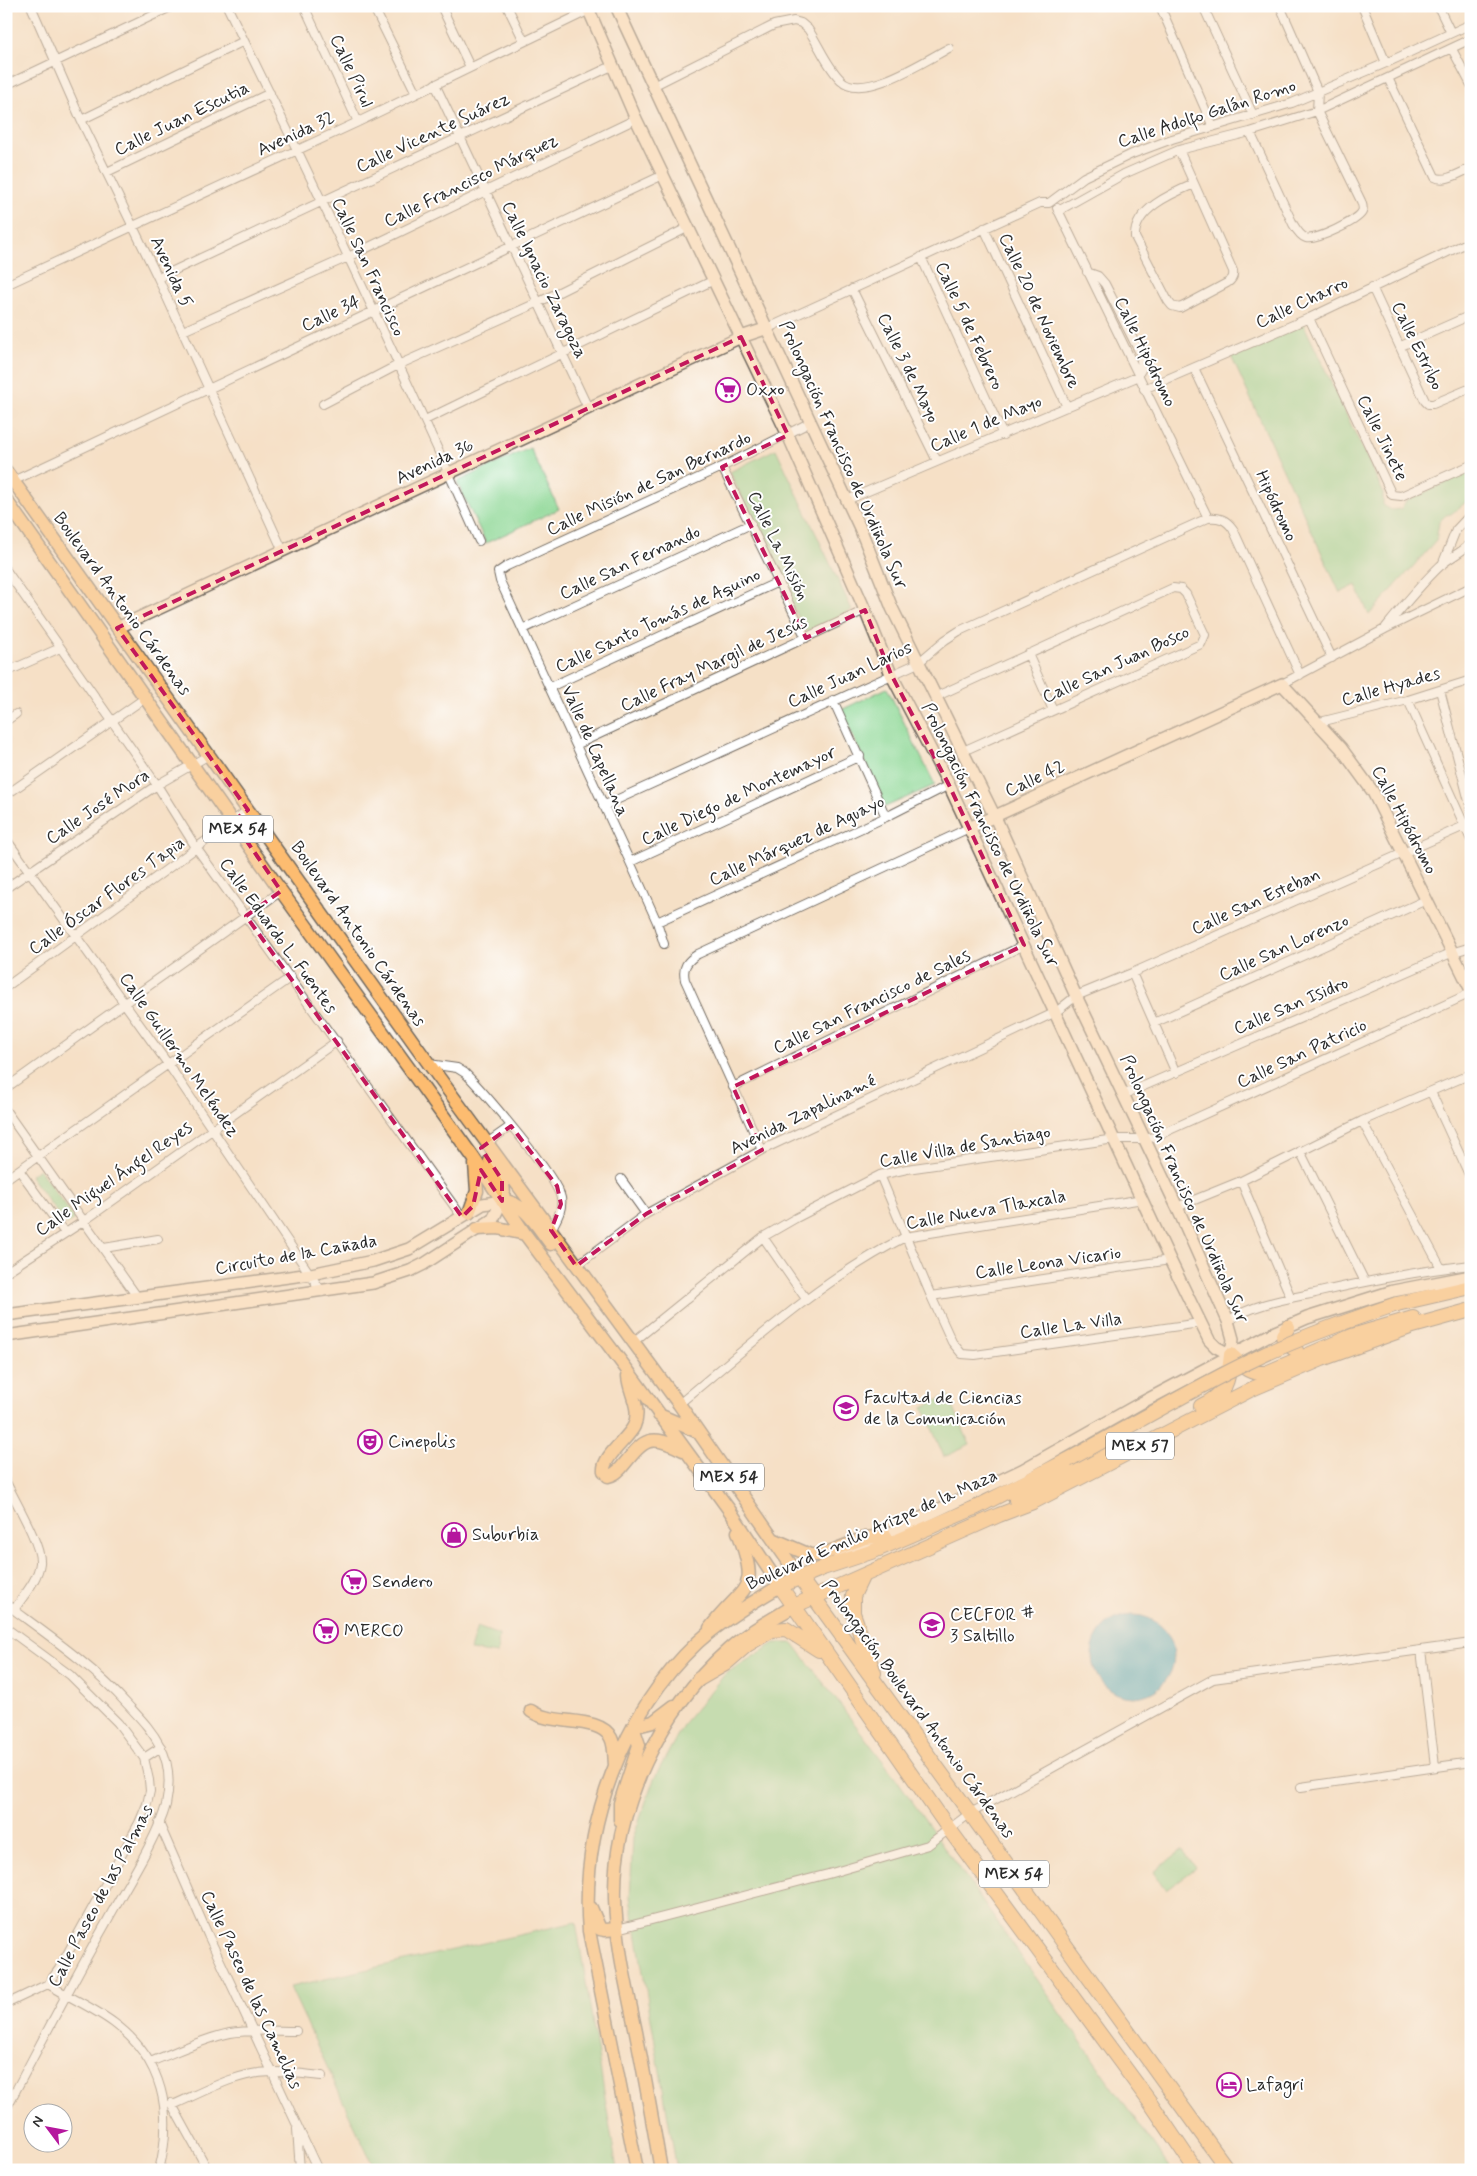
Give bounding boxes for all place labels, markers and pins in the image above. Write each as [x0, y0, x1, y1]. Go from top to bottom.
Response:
supermarket icon: Oxxo [715, 377, 741, 403]
place label: Oxxo [746, 378, 784, 402]
place label: Facultad de Ciencias de la Comunicación [864, 1386, 1022, 1431]
school or university icon: Facultad de Ciencias de la Comunicación [833, 1395, 859, 1421]
theatre icon: Cinepolis [357, 1429, 383, 1455]
place label: Cinepolis [388, 1430, 456, 1454]
shop icon: Suburbia [441, 1522, 467, 1548]
place label: Suburbia [472, 1523, 539, 1547]
supermarket icon: Sendero [341, 1569, 367, 1595]
place label: Sendero [372, 1570, 433, 1594]
place label: CECFOR # 3 Saltillo [950, 1603, 1035, 1648]
school or university icon: CECFOR # 3 Saltillo [919, 1612, 945, 1638]
supermarket icon: MERCO [313, 1618, 339, 1644]
place label: MERCO [344, 1619, 404, 1643]
hotel icon: Lafagri [1216, 2072, 1242, 2098]
place label: Lafagri [1246, 2073, 1304, 2098]

